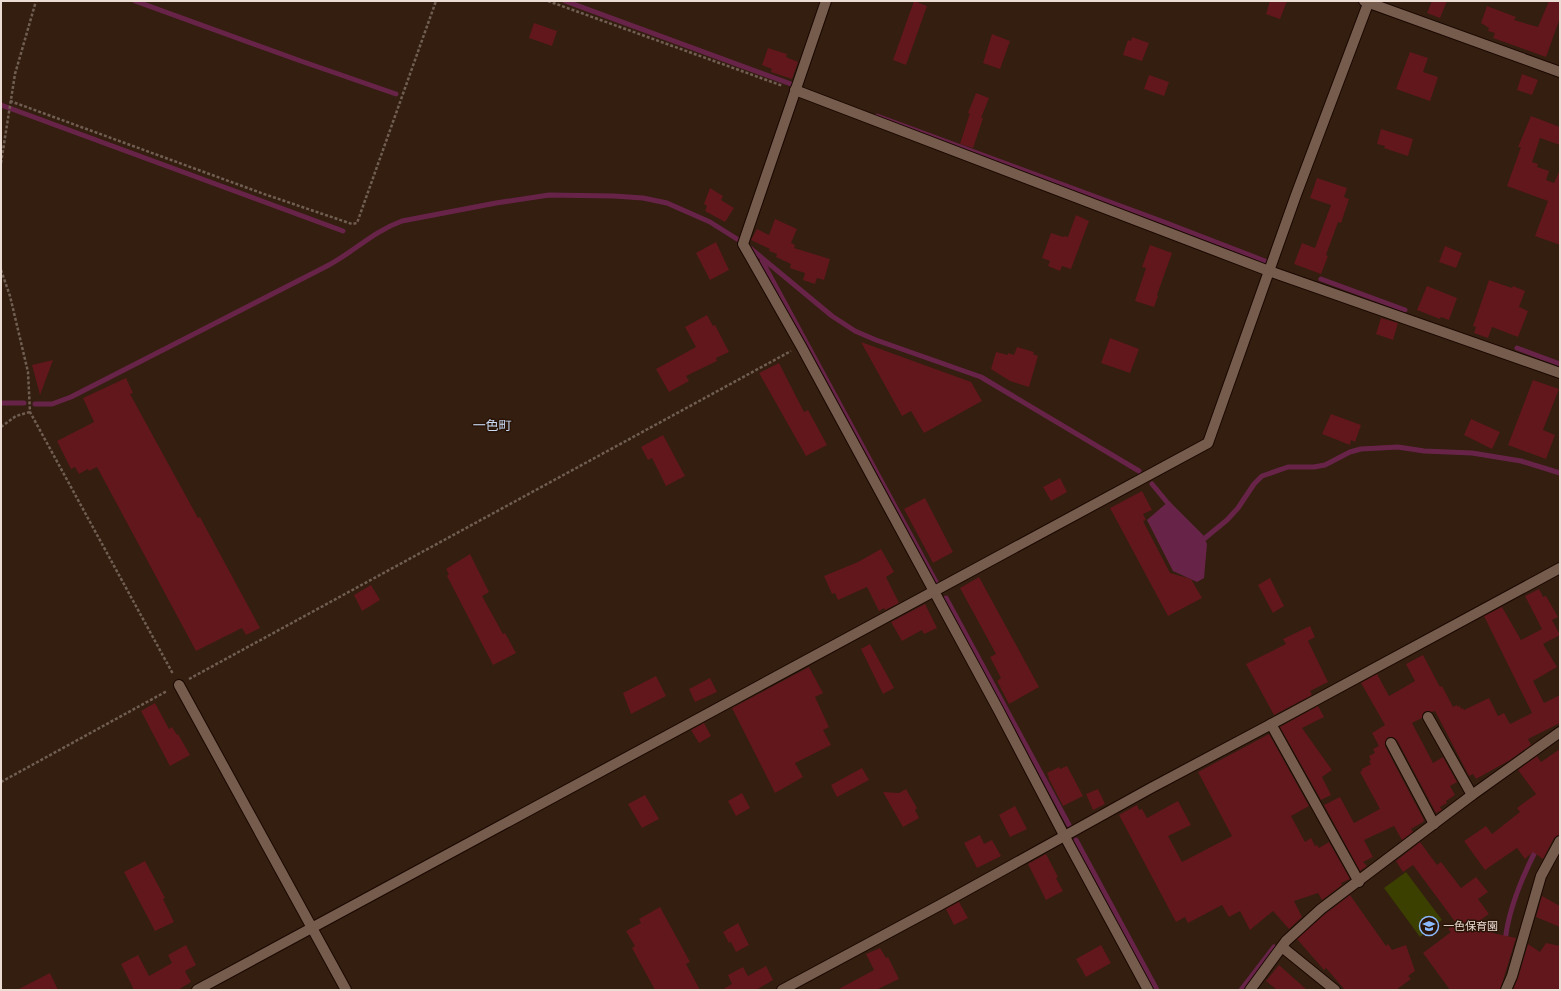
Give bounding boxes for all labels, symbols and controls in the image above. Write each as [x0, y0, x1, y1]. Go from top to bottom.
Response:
district label: 一色町 [472, 418, 512, 433]
school or university icon: 一色保育園 [1418, 915, 1440, 937]
place label: 一色保育園 [1443, 920, 1498, 933]

